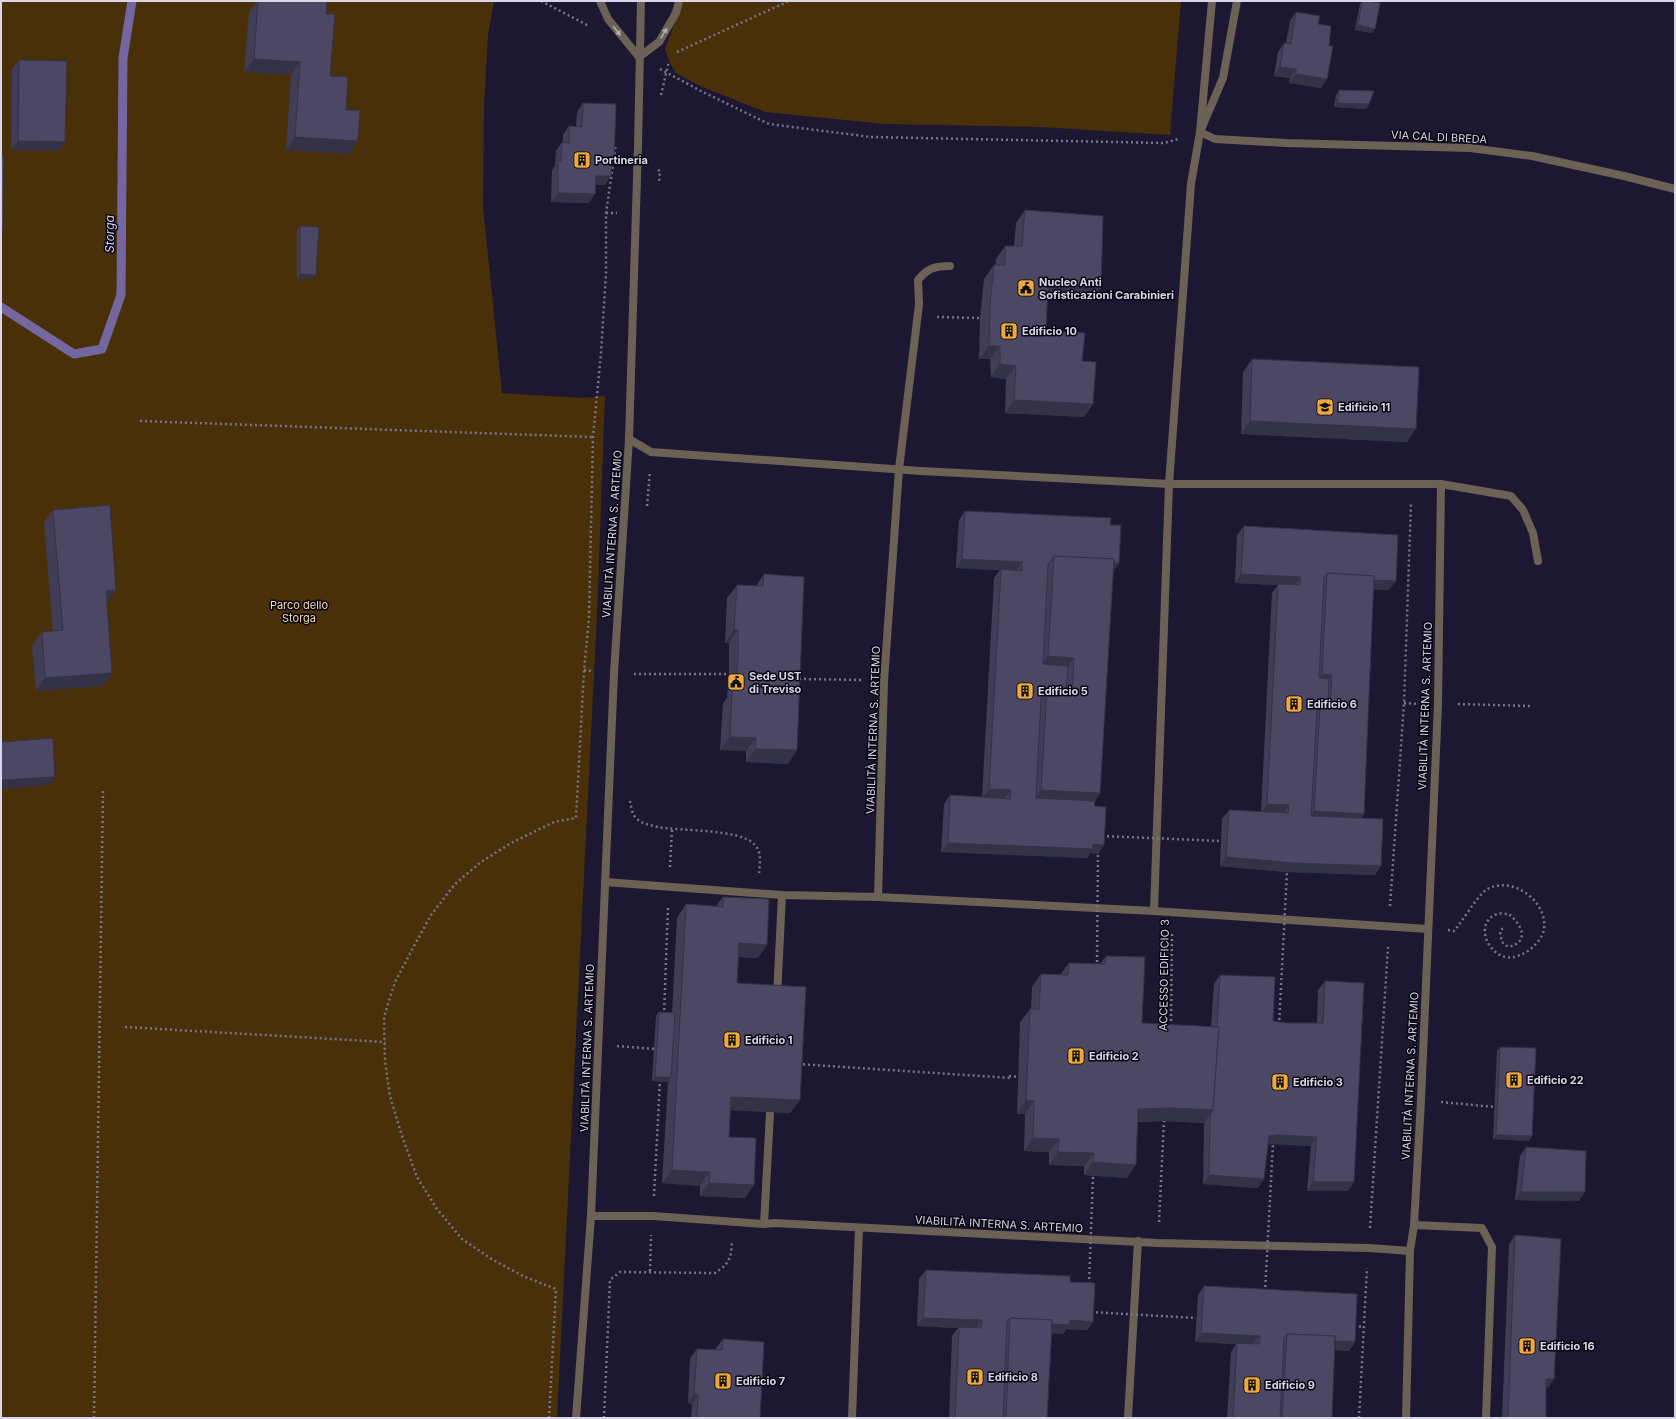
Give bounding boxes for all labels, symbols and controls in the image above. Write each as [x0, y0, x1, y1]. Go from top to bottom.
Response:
one-way arrow [613, 25, 621, 36]
one-way arrow [661, 27, 668, 39]
street label: VIA CAL DI BREDA [1391, 127, 1488, 147]
building icon: Portineria [572, 150, 592, 170]
place label: Portineria [595, 153, 648, 167]
water label: Storga [102, 215, 117, 253]
place label: Nucleo Anti Sofisticazioni Carabinieri [1039, 275, 1174, 302]
public building icon: Nucleo Anti Sofisticazioni Carabinieri [1016, 278, 1036, 298]
building icon: Edificio 10 [999, 321, 1019, 341]
place label: Edificio 10 [1022, 324, 1077, 338]
school or university icon: Edificio 11 [1315, 397, 1335, 417]
place label: Edificio 11 [1338, 400, 1391, 414]
street label: VIABILITÀ INTERNA S. ARTEMIO [599, 450, 625, 618]
park label: Parco dello Storga [270, 598, 329, 625]
street label: VIABILITÀ INTERNA S. ARTEMIO [1415, 622, 1435, 790]
street label: VIABILITÀ INTERNA S. ARTEMIO [863, 646, 883, 814]
place label: Sede UST di Treviso [749, 669, 802, 696]
public building icon: Sede UST di Treviso [726, 672, 746, 692]
building icon: Edificio 5 [1015, 681, 1035, 701]
place label: Edificio 5 [1038, 684, 1088, 698]
building icon: Edificio 6 [1284, 694, 1304, 714]
place label: Edificio 6 [1307, 697, 1357, 711]
street label: ACCESSO EDIFICIO 3 [1156, 919, 1172, 1031]
street label: VIABILITÀ INTERNA S. ARTEMIO [577, 964, 597, 1132]
street label: VIABILITÀ INTERNA S. ARTEMIO [1399, 992, 1421, 1160]
building icon: Edificio 1 [722, 1030, 742, 1050]
place label: Edificio 1 [745, 1033, 793, 1047]
building icon: Edificio 2 [1066, 1046, 1086, 1066]
place label: Edificio 2 [1089, 1049, 1139, 1063]
building icon: Edificio 22 [1504, 1070, 1524, 1090]
building icon: Edificio 3 [1270, 1072, 1290, 1092]
place label: Edificio 22 [1527, 1073, 1584, 1087]
place label: Edificio 3 [1293, 1075, 1343, 1089]
street label: VIABILITÀ INTERNA S. ARTEMIO [915, 1213, 1083, 1235]
building icon: Edificio 16 [1517, 1336, 1537, 1356]
place label: Edificio 16 [1540, 1339, 1595, 1353]
building icon: Edificio 8 [965, 1367, 985, 1387]
place label: Edificio 8 [988, 1370, 1038, 1384]
building icon: Edificio 7 [713, 1371, 733, 1391]
place label: Edificio 7 [736, 1374, 785, 1388]
building icon: Edificio 9 [1242, 1375, 1262, 1395]
place label: Edificio 9 [1265, 1378, 1315, 1392]

